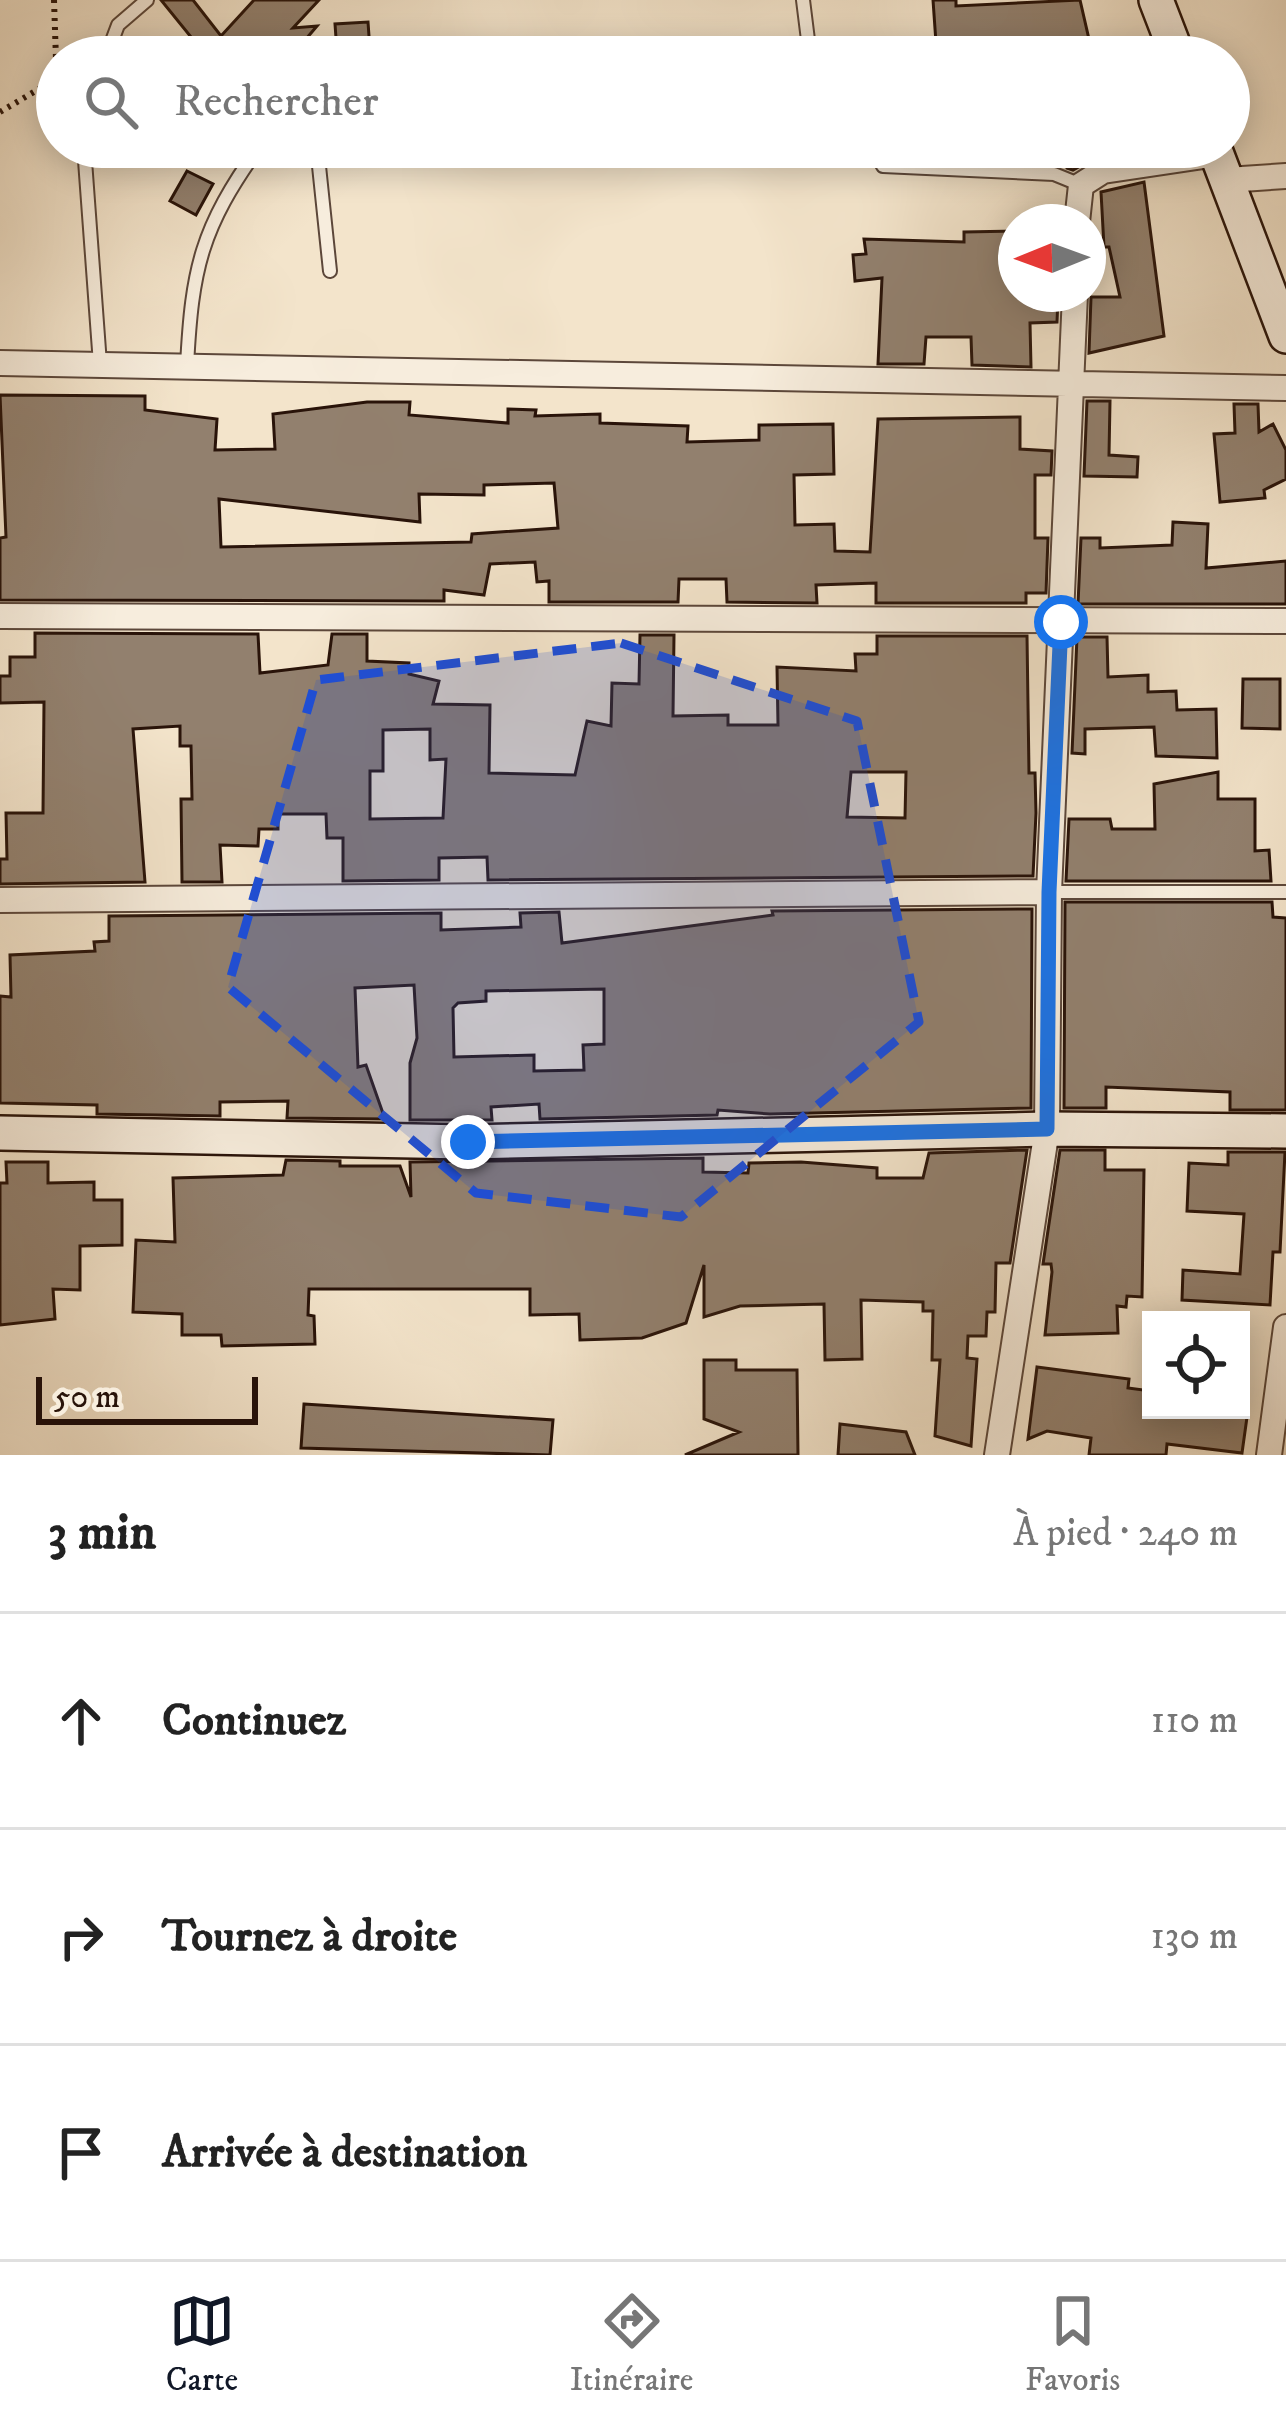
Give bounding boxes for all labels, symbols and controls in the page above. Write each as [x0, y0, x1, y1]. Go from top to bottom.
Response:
search box [36, 36, 1250, 168]
icon: search [78, 69, 144, 135]
text: Rechercher [174, 74, 379, 130]
north arrow [998, 204, 1106, 312]
route start [1034, 595, 1088, 649]
route end [441, 1115, 495, 1169]
map controls [1142, 1311, 1250, 1419]
button: locate [1142, 1311, 1250, 1419]
scale bar [36, 1371, 258, 1424]
text: 50 m [54, 1377, 120, 1418]
text: 3 min [48, 1501, 156, 1565]
text: À pied · 240 m [1013, 1509, 1238, 1558]
icon: ahead [48, 1688, 114, 1754]
text: Continuez [162, 1693, 346, 1749]
text: 110 m [1151, 1696, 1238, 1745]
icon: right [48, 1904, 114, 1970]
text: Tournez à droite [162, 1909, 457, 1965]
text: 130 m [1150, 1912, 1238, 1961]
icon: arrive [48, 2120, 114, 2186]
text: Arrivée à destination [162, 2125, 527, 2181]
tab: Carte [166, 2288, 238, 2401]
tab: Itinéraire [570, 2288, 693, 2401]
tab: Favoris [1025, 2288, 1120, 2401]

